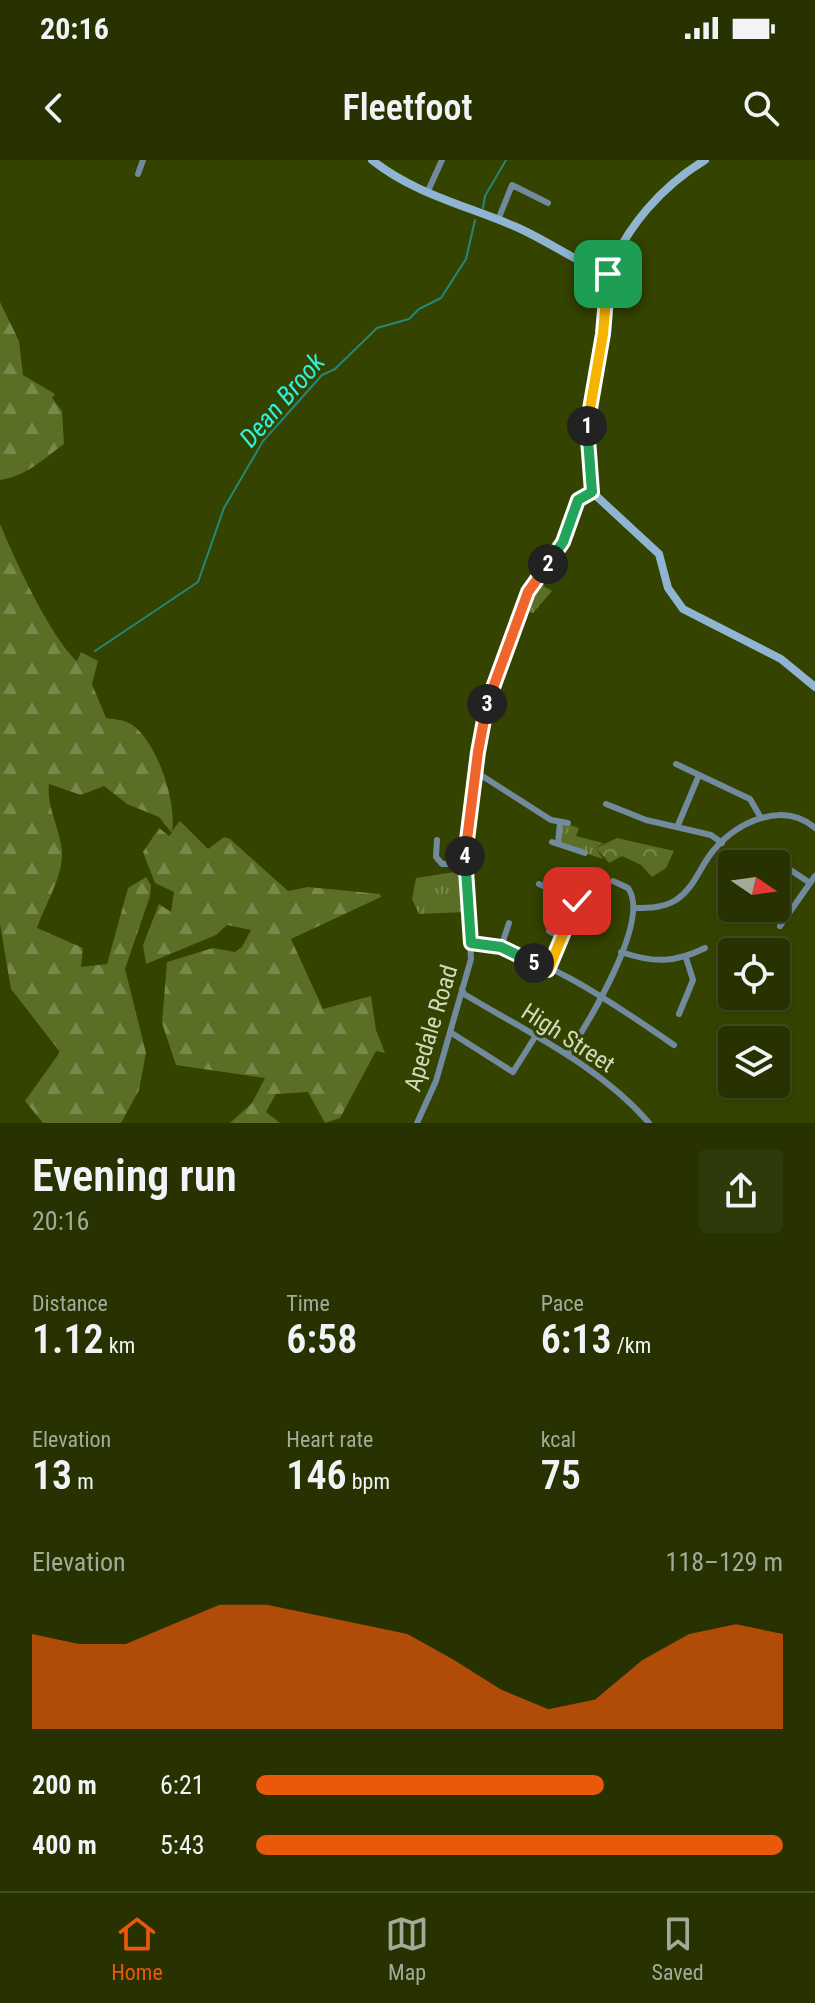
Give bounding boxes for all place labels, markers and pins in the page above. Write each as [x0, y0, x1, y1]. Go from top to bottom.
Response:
pin [574, 240, 642, 308]
pin: 1 [567, 406, 607, 446]
pin: 2 [528, 544, 568, 584]
pin: 3 [467, 684, 507, 724]
pin: 4 [445, 836, 485, 876]
pin [543, 867, 611, 935]
pin: 5 [514, 943, 554, 983]

